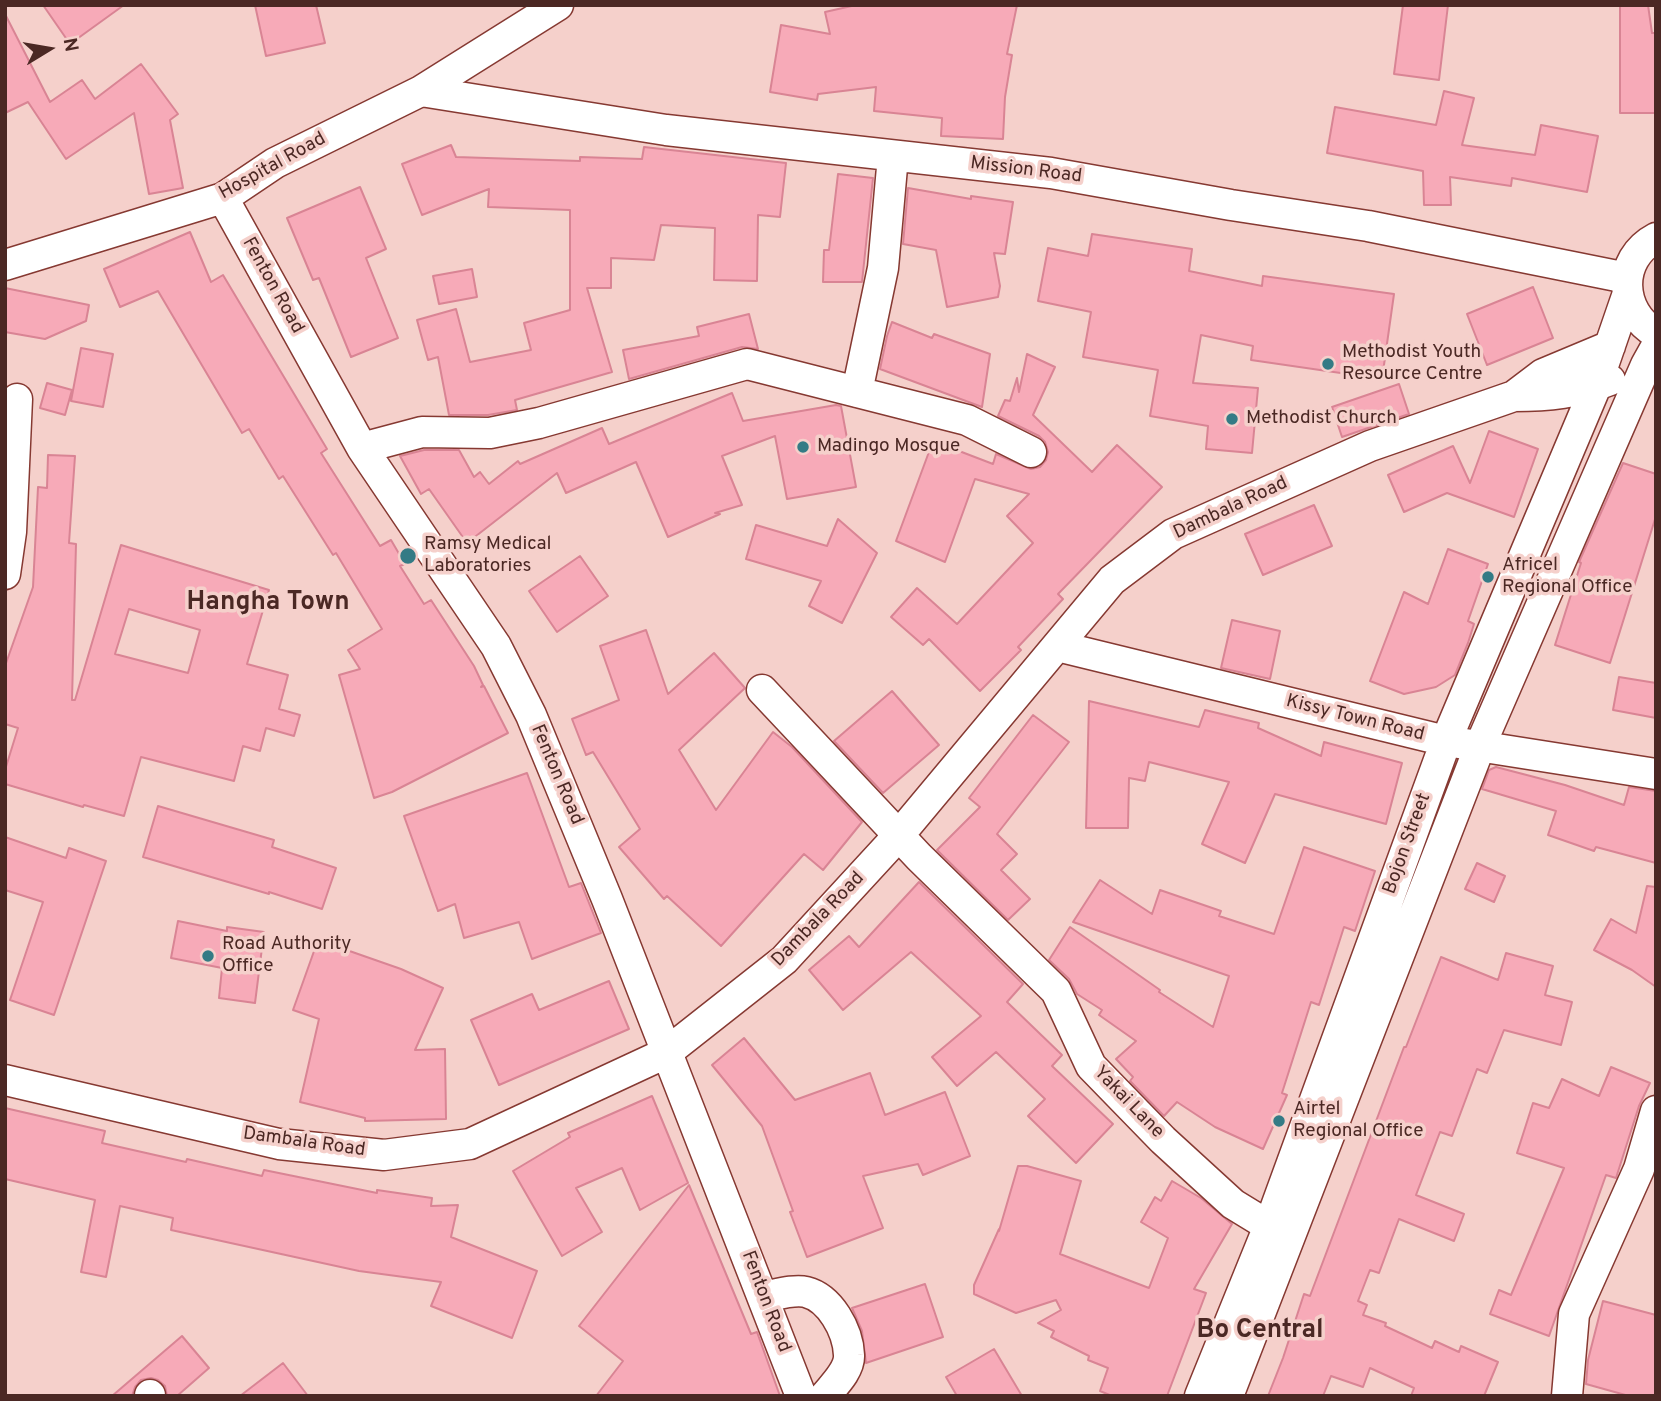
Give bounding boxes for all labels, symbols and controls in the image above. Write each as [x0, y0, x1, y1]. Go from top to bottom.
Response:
north arrow [14, 14, 84, 84]
text: N [57, 36, 83, 54]
street label: Hospital Road [216, 128, 330, 206]
street label: Mission Road [969, 153, 1083, 189]
street label: Fenton Road [236, 234, 308, 338]
place label: Methodist Youth Resource Centre [1342, 342, 1482, 386]
marker: Methodist Youth Resource Centre [1320, 356, 1336, 372]
place label: Methodist Church [1246, 408, 1397, 430]
marker: Methodist Church [1224, 411, 1240, 427]
place label: Madingo Mosque [817, 436, 960, 458]
marker: Madingo Mosque [795, 439, 811, 455]
street label: Dambala Road [1170, 473, 1292, 545]
place label: Ramsy Medical Laboratories [424, 534, 552, 578]
marker: Ramsy Medical Laboratories [398, 546, 418, 566]
place label: Africel Regional Office [1502, 555, 1632, 599]
marker: Africel Regional Office [1480, 569, 1496, 585]
district label: Hangha Town [186, 588, 350, 620]
street label: Kissy Town Road [1283, 691, 1427, 747]
street label: Fenton Road [525, 721, 587, 829]
street label: Bojon Street [1379, 790, 1437, 898]
street label: Dambala Road [768, 868, 870, 972]
place label: Road Authority Office [222, 934, 351, 978]
marker: Road Authority Office [200, 948, 216, 964]
street label: Yakai Lane [1088, 1062, 1168, 1144]
place label: Airtel Regional Office [1293, 1099, 1423, 1143]
marker: Airtel Regional Office [1271, 1113, 1287, 1129]
street label: Dambala Road [241, 1123, 367, 1163]
street label: Fenton Road [735, 1248, 795, 1356]
district label: Bo Central [1196, 1316, 1324, 1348]

